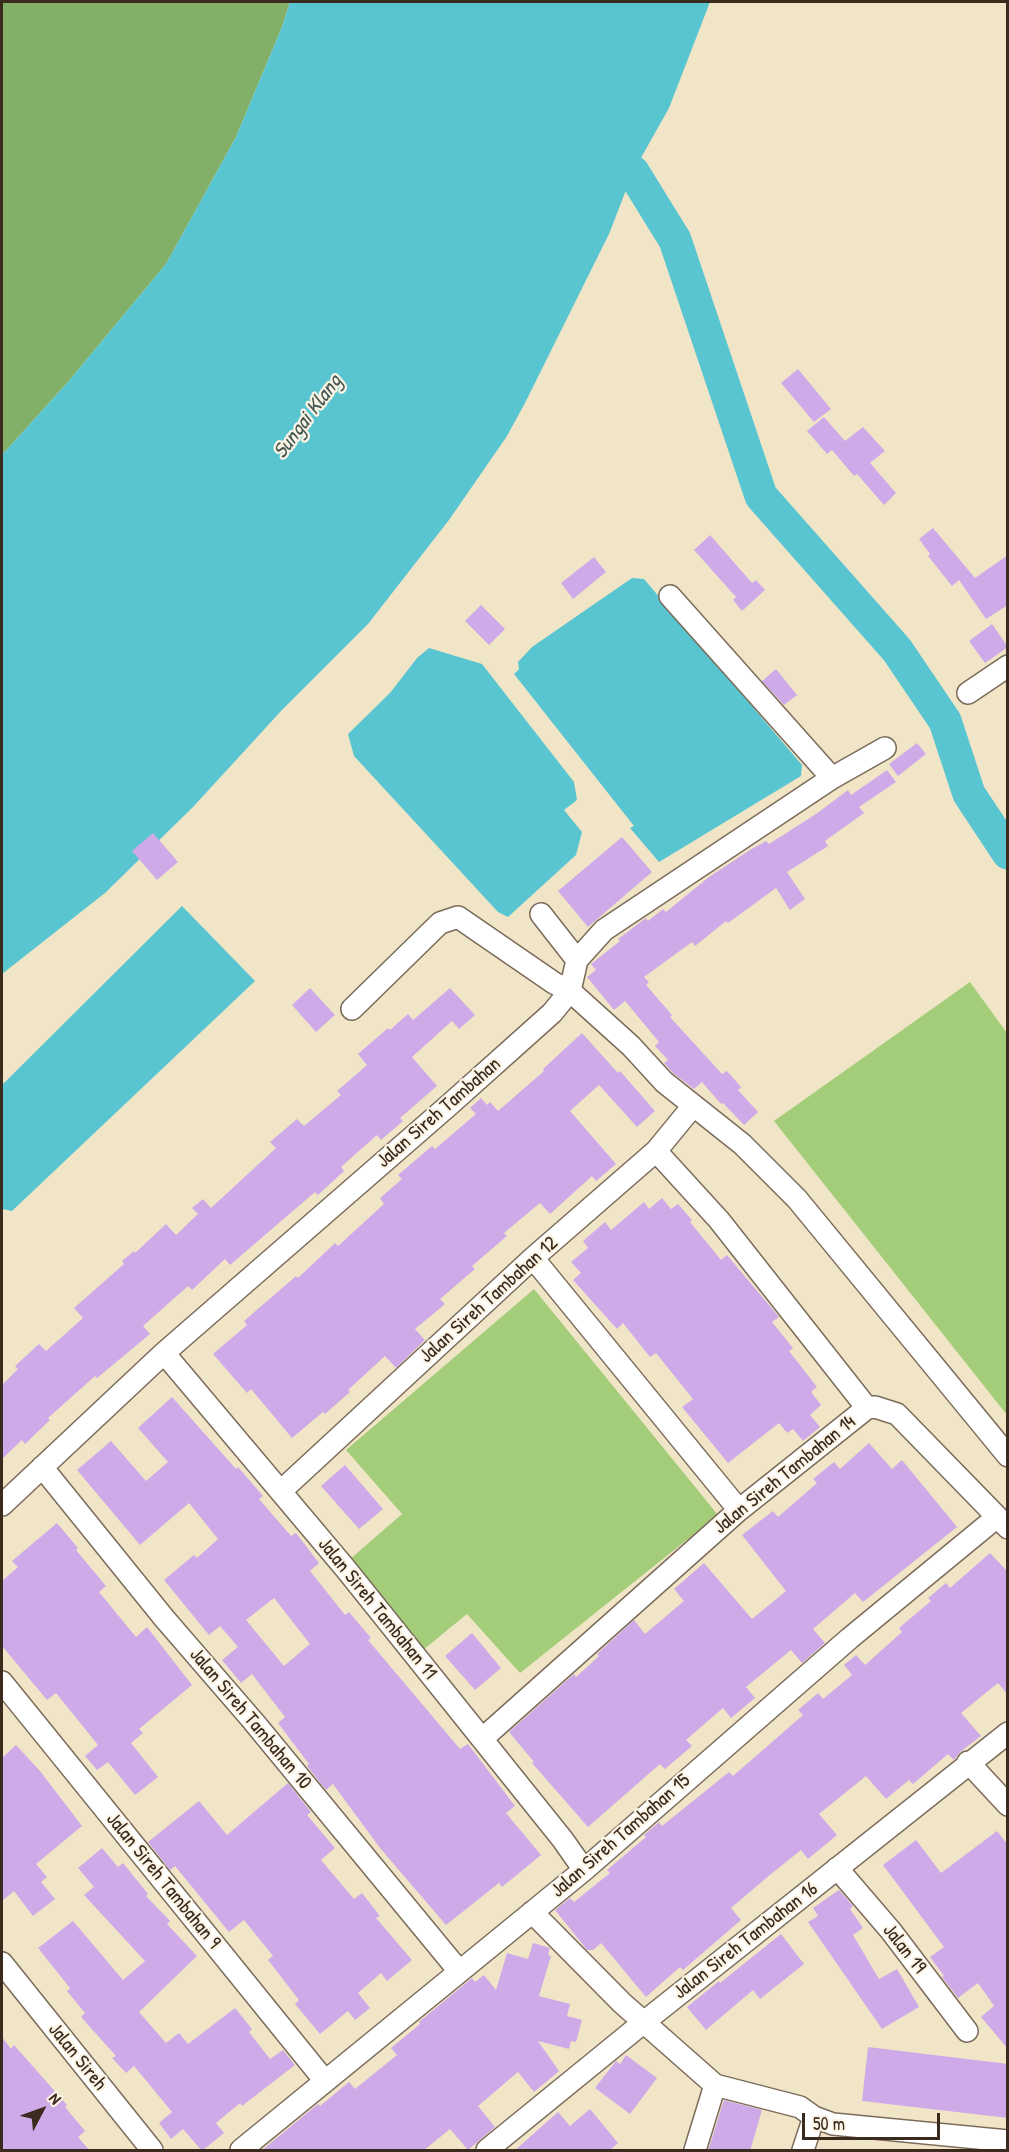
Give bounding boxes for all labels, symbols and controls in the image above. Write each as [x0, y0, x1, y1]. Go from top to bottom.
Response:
water label: Sungai Klang [268, 370, 348, 464]
street label: Jalan Sireh Tambahan [372, 1053, 506, 1173]
street label: Jalan Sireh Tambahan 12 [415, 1232, 563, 1368]
street label: Jalan Sireh Tambahan 14 [709, 1410, 861, 1540]
street label: Jalan Sireh Tambahan 11 [312, 1533, 442, 1685]
street label: Jalan Sireh Tambahan 10 [184, 1643, 316, 1795]
street label: Jalan Sireh Tambahan 15 [546, 1769, 696, 1903]
street label: Jalan Sireh Tambahan 9 [101, 1808, 225, 1954]
street label: Jalan Sireh Tambahan 16 [669, 1877, 823, 2005]
street label: Jalan 19 [877, 1919, 931, 1979]
street label: Jalan Sireh [43, 2018, 111, 2096]
north arrow [12, 2080, 72, 2140]
text: N [44, 2088, 67, 2109]
scale bar [805, 2101, 943, 2139]
text: 50 m [813, 2111, 845, 2136]

